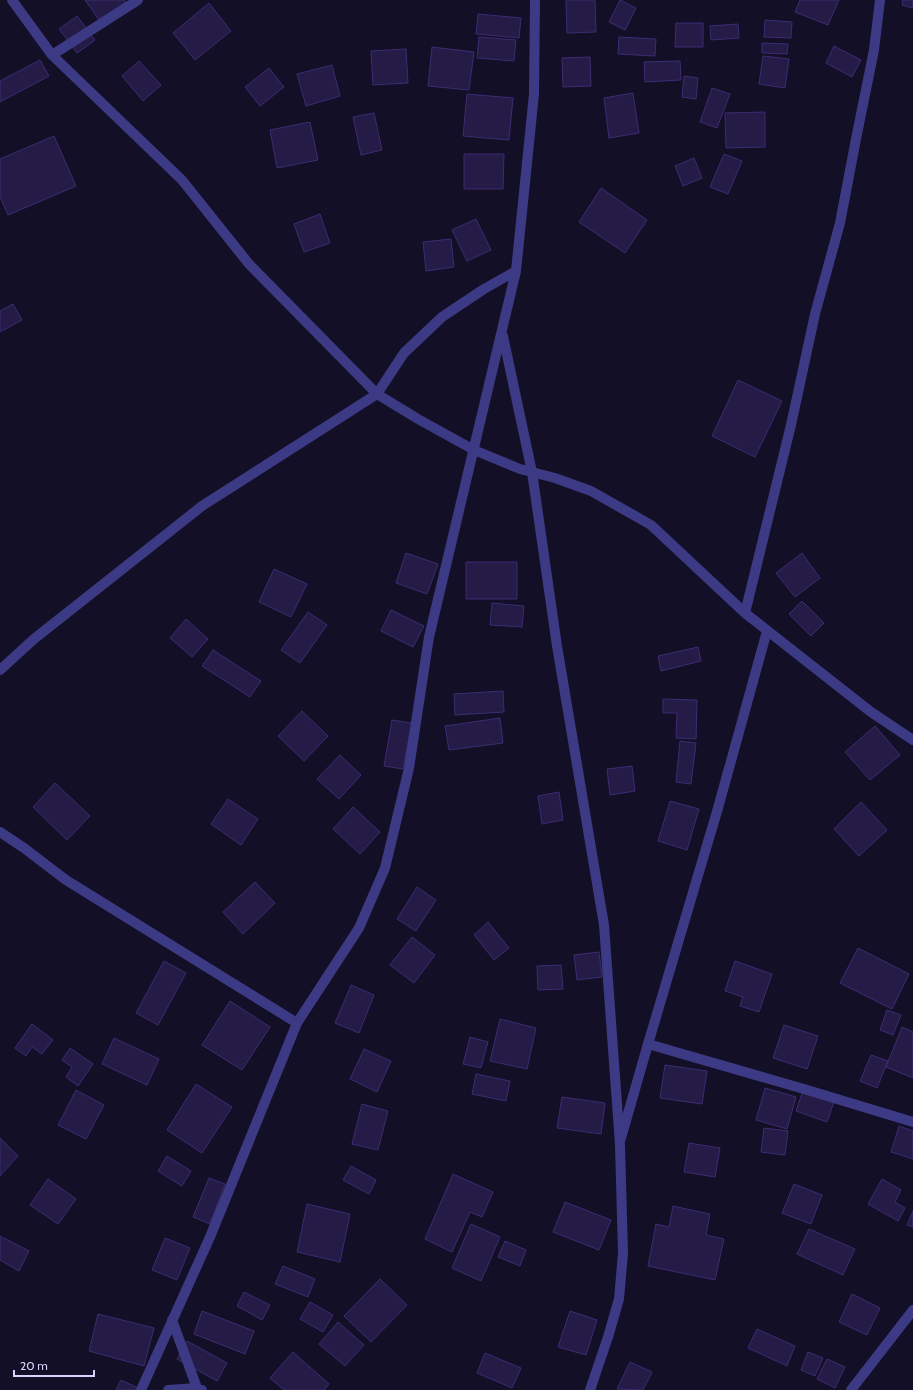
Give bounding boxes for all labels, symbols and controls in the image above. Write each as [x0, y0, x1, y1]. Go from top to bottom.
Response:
scale bar [14, 1352, 94, 1378]
text: 20 m [20, 1358, 48, 1373]

